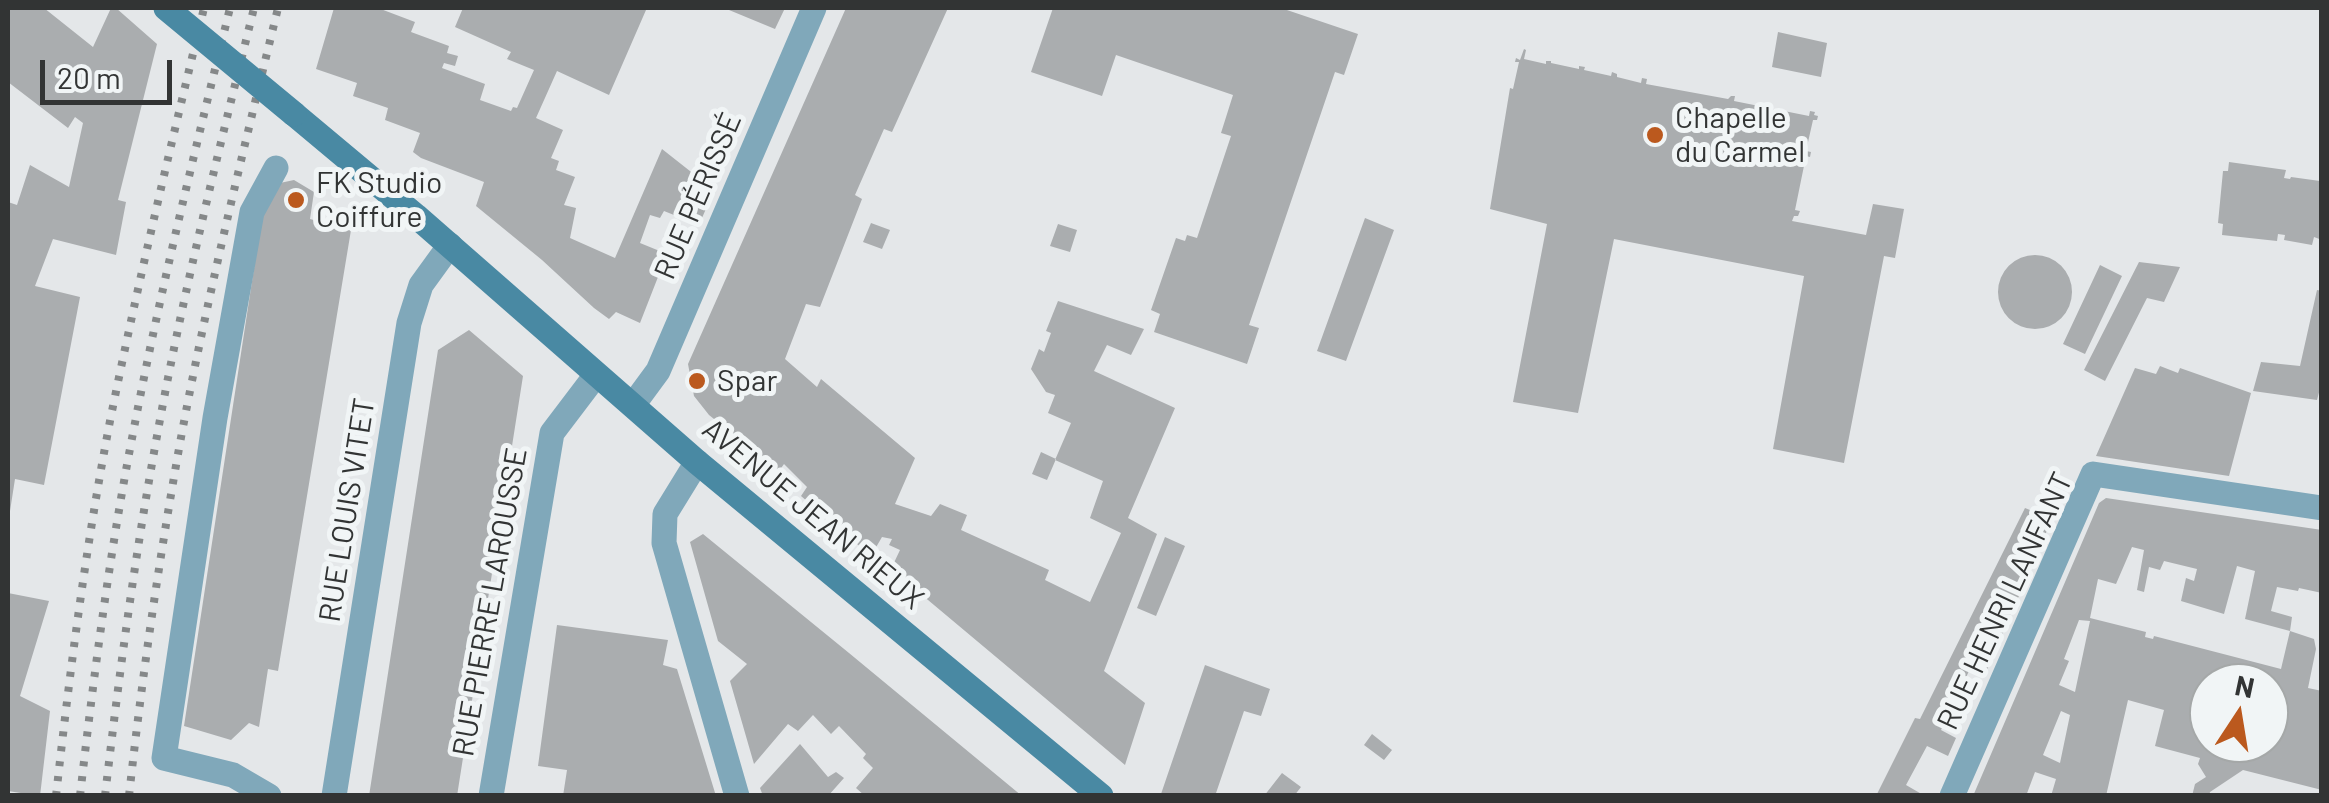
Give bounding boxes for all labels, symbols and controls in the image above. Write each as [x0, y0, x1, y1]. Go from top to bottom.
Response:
scale bar [45, 40, 178, 102]
text: 20 m [57, 59, 121, 95]
place label: Chapelle du Carmel [1675, 100, 1805, 170]
street label: RUE PÉRISSÉ [647, 107, 749, 285]
marker: Chapelle du Carmel [1644, 124, 1666, 146]
place label: FK Studio Coiffure [316, 165, 442, 236]
marker: FK Studio Coiffure [285, 189, 307, 211]
place label: Spar [717, 363, 777, 399]
marker: Spar [686, 370, 708, 392]
street label: RUE LOUIS VITET [312, 396, 382, 624]
street label: AVENUE JEAN RIEUX [695, 411, 931, 617]
street label: RUE PIERRE LAROUSSE [445, 445, 535, 759]
street label: RUE HENRI LANFANT [1930, 467, 2080, 735]
north arrow [2189, 663, 2289, 763]
text: N [2232, 667, 2257, 704]

